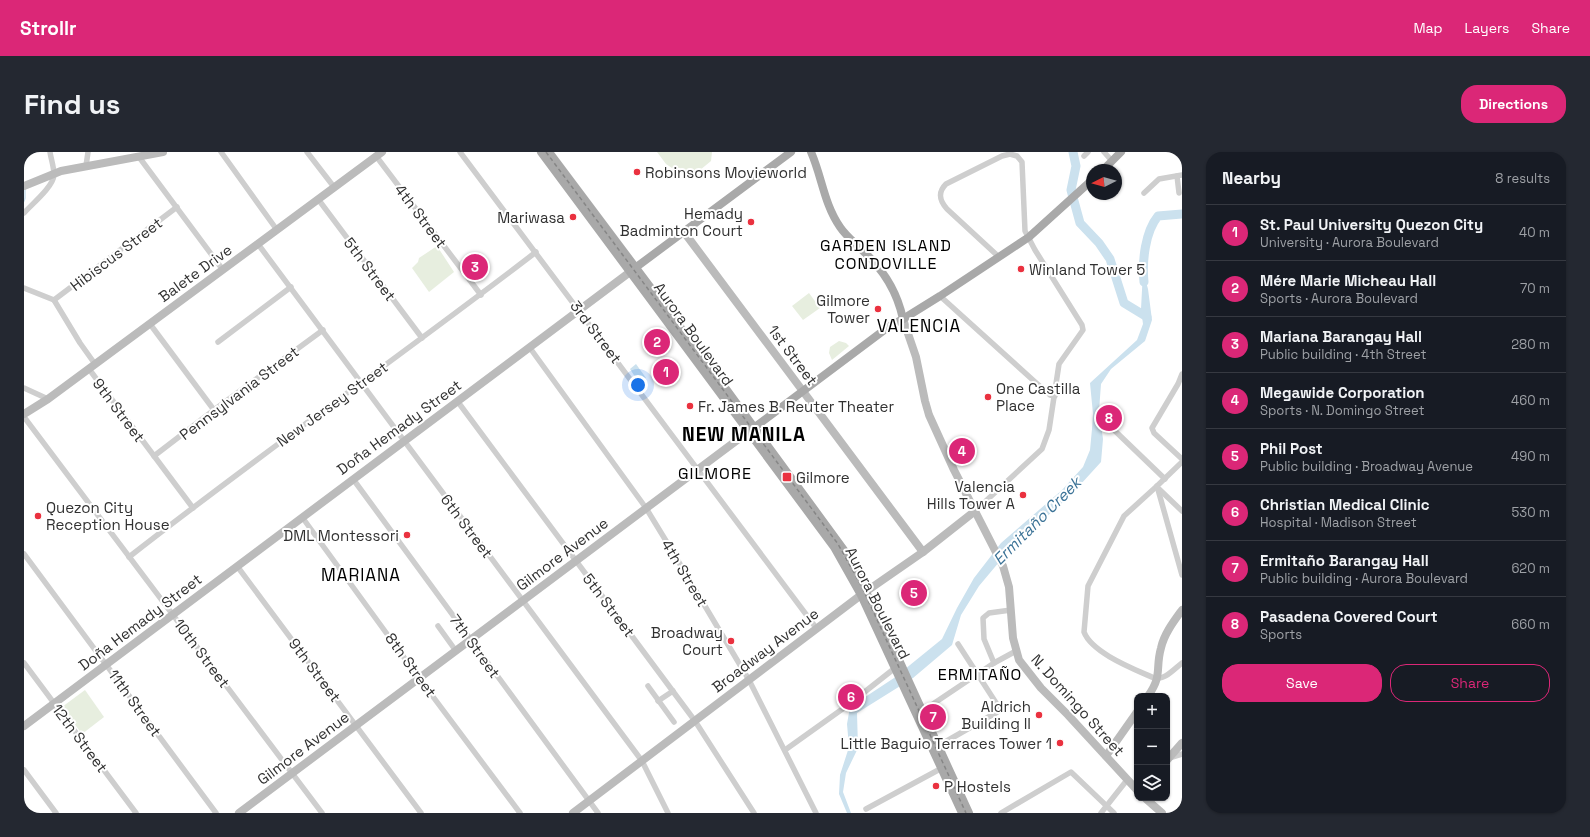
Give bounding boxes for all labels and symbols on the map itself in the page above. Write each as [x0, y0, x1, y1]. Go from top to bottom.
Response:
place label: Robinsons Movieworld [645, 163, 807, 182]
north arrow [1086, 164, 1122, 200]
marker: Robinsons Movieworld [632, 167, 642, 177]
street label: 4th Street [391, 180, 451, 252]
place label: Hemady Badminton Court [620, 204, 743, 240]
place label: Mariwasa [497, 208, 565, 227]
marker: Mariwasa [568, 212, 578, 222]
street label: Hibiscus Street [66, 213, 166, 295]
marker: Hemady Badminton Court [746, 217, 756, 227]
street label: 5th Street [340, 233, 400, 305]
district label: GARDEN ISLAND CONDOVILLE [820, 235, 952, 274]
street label: Balete Drive [155, 240, 236, 306]
pin: 3 [462, 252, 488, 282]
place label: Winland Tower 5 [1029, 260, 1145, 279]
marker: Winland Tower 5 [1016, 264, 1026, 274]
street label: Aurora Boulevard [650, 279, 738, 389]
place label: Gilmore Tower [816, 291, 870, 327]
street label: 3rd Street [566, 297, 626, 367]
marker: Gilmore Tower [873, 304, 883, 314]
district label: VALENCIA [877, 315, 961, 337]
street label: 1st Street [764, 321, 822, 389]
pin: 2 [644, 327, 670, 357]
street label: Pennsylvania Street [176, 342, 302, 444]
street label: New Jersey Street [273, 357, 392, 451]
pin: 1 [653, 357, 679, 387]
street label: 9th Street [89, 374, 149, 446]
street label: Doña Hemady Street [333, 375, 465, 479]
your location [628, 375, 648, 395]
place label: One Castilla Place [996, 379, 1081, 415]
marker: One Castilla Place [983, 392, 993, 402]
place label: Fr. James B. Reuter Theater [698, 397, 894, 416]
marker: Fr. James B. Reuter Theater [685, 401, 695, 411]
pin: 8 [1096, 403, 1122, 433]
district label: NEW MANILA [682, 422, 806, 447]
pin: 4 [949, 436, 975, 466]
district label: GILMORE [678, 463, 752, 484]
place label: Gilmore [796, 468, 850, 487]
marker: Gilmore [781, 471, 793, 483]
water label: Ermitaño Creek [988, 471, 1087, 570]
place label: Valencia Hills Tower A [927, 477, 1016, 513]
street label: 6th Street [437, 490, 497, 562]
marker: Valencia Hills Tower A [1018, 490, 1028, 500]
place label: Quezon City Reception House [46, 498, 170, 534]
marker: Quezon City Reception House [33, 511, 43, 521]
street label: Gilmore Avenue [512, 513, 612, 595]
place label: DML Montessori [283, 526, 399, 545]
marker: DML Montessori [402, 530, 412, 540]
street label: 4th Street [657, 536, 713, 610]
street label: Aurora Boulevard [842, 544, 914, 662]
district label: MARIANA [321, 564, 401, 586]
street label: Doña Hemady Street [75, 569, 205, 675]
street label: 5th Street [579, 569, 639, 641]
pin: 5 [901, 578, 927, 608]
street label: Broadway Avenue [708, 604, 822, 696]
street label: 7th Street [445, 610, 505, 682]
street label: 10th Street [170, 615, 234, 691]
place label: Broadway Court [651, 623, 723, 659]
street label: 8th Street [381, 629, 441, 701]
street label: 9th Street [285, 634, 345, 706]
marker: Broadway Court [726, 636, 736, 646]
street label: N. Domingo Street [1027, 650, 1129, 760]
district label: ERMITAÑO [938, 664, 1022, 685]
street label: 11th Street [104, 666, 166, 740]
pin: 6 [838, 682, 864, 712]
place label: Aldrich Building II [961, 697, 1031, 733]
street label: 12th Street [48, 700, 112, 776]
pin: 7 [920, 702, 946, 732]
street label: Gilmore Avenue [253, 707, 353, 789]
marker: Aldrich Building II [1034, 710, 1044, 720]
place label: Little Baguio Terraces Tower 1 [841, 734, 1052, 753]
marker: Little Baguio Terraces Tower 1 [1055, 738, 1065, 748]
place label: P Hostels [944, 777, 1011, 796]
marker: P Hostels [931, 781, 941, 791]

